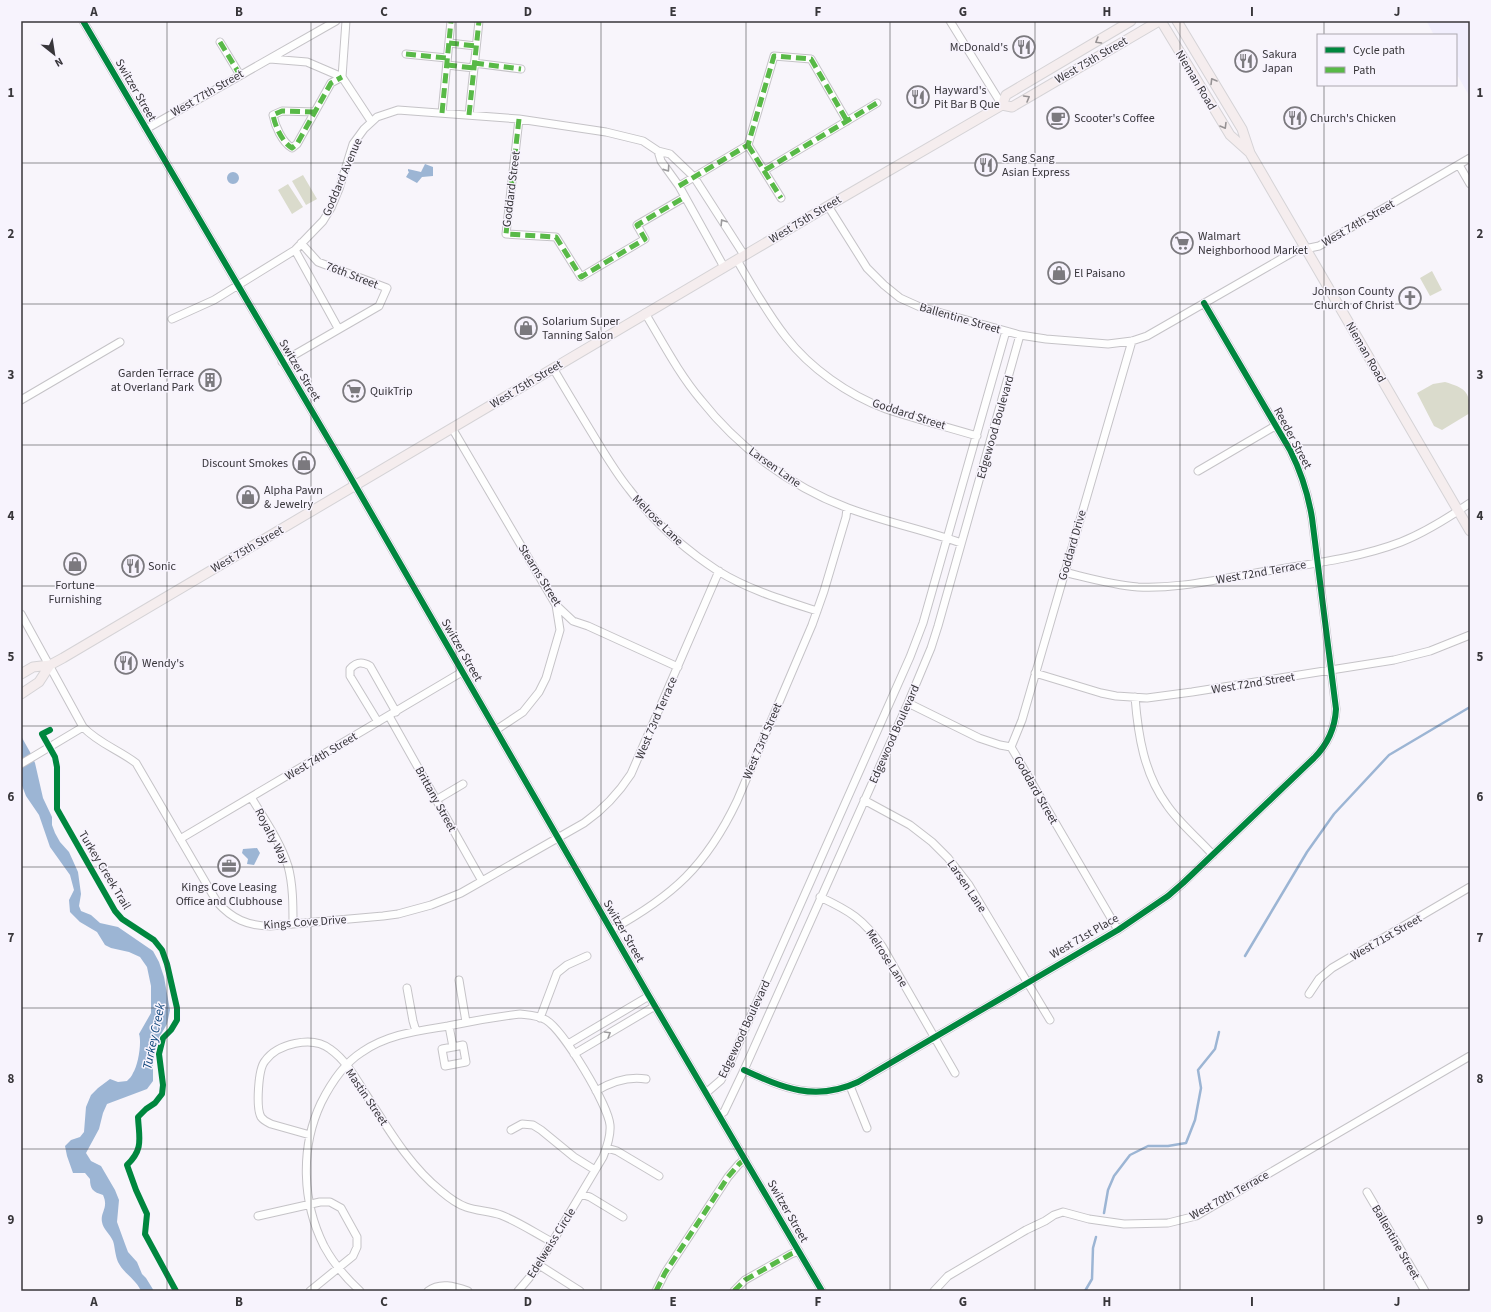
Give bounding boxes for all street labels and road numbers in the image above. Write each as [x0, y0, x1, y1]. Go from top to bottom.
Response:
street label: West 75th Street [1052, 33, 1131, 88]
street label: Nieman Road [1171, 47, 1220, 114]
street label: Switzer Street [111, 56, 160, 125]
street label: West 77th Street [168, 66, 247, 121]
street label: Goddard Avenue [318, 135, 367, 219]
street label: Goddard Street [498, 150, 525, 228]
street label: West 75th Street [766, 191, 845, 248]
street label: West 74th Street [1319, 196, 1398, 251]
street label: 76th Street [323, 258, 381, 293]
street label: Ballentine Street [917, 299, 1002, 338]
street label: Nieman Road [1341, 319, 1390, 386]
street label: Switzer Street [274, 336, 325, 404]
street label: West 75th Street [487, 356, 566, 413]
street label: Edgewood Boulevard [973, 374, 1018, 481]
street label: Goddard Street [870, 395, 948, 434]
street label: Reeder Street [1269, 404, 1316, 472]
street label: Larsen Lane [745, 443, 804, 492]
street label: Melrose Lane [628, 491, 687, 550]
street label: Goddard Drive [1054, 508, 1091, 582]
street label: West 75th Street [208, 522, 287, 577]
street label: Stearns Street [514, 541, 565, 609]
street label: West 72nd Terrace [1215, 556, 1307, 589]
street label: Switzer Street [437, 616, 486, 685]
street label: West 72nd Street [1210, 669, 1296, 698]
street label: West 73rd Terrace [631, 674, 682, 762]
street label: Edgewood Boulevard [865, 682, 924, 786]
street label: West 73rd Street [739, 700, 786, 782]
street label: West 74th Street [282, 728, 361, 785]
street label: Goddard Street [1009, 753, 1062, 828]
street label: Brittany Street [411, 763, 461, 835]
street label: Royalty Way [250, 805, 293, 867]
street label: Turkey Creek Trail [74, 828, 135, 913]
street label: Larsen Lane [943, 857, 991, 916]
street label: Switzer Street [599, 897, 648, 966]
street label: West 71st Place [1047, 910, 1122, 963]
street label: West 71st Street [1347, 910, 1425, 965]
street label: Kings Cove Drive [263, 911, 347, 934]
street label: Melrose Lane [861, 926, 912, 991]
street label: Edgewood Boulevard [714, 977, 775, 1081]
street label: Mastin Street [341, 1065, 392, 1129]
street label: West 70th Terrace [1186, 1167, 1272, 1224]
street label: Switzer Street [763, 1177, 812, 1246]
street label: Ballentine Street [1367, 1202, 1424, 1283]
street label: Edelweiss Circle [523, 1205, 580, 1282]

